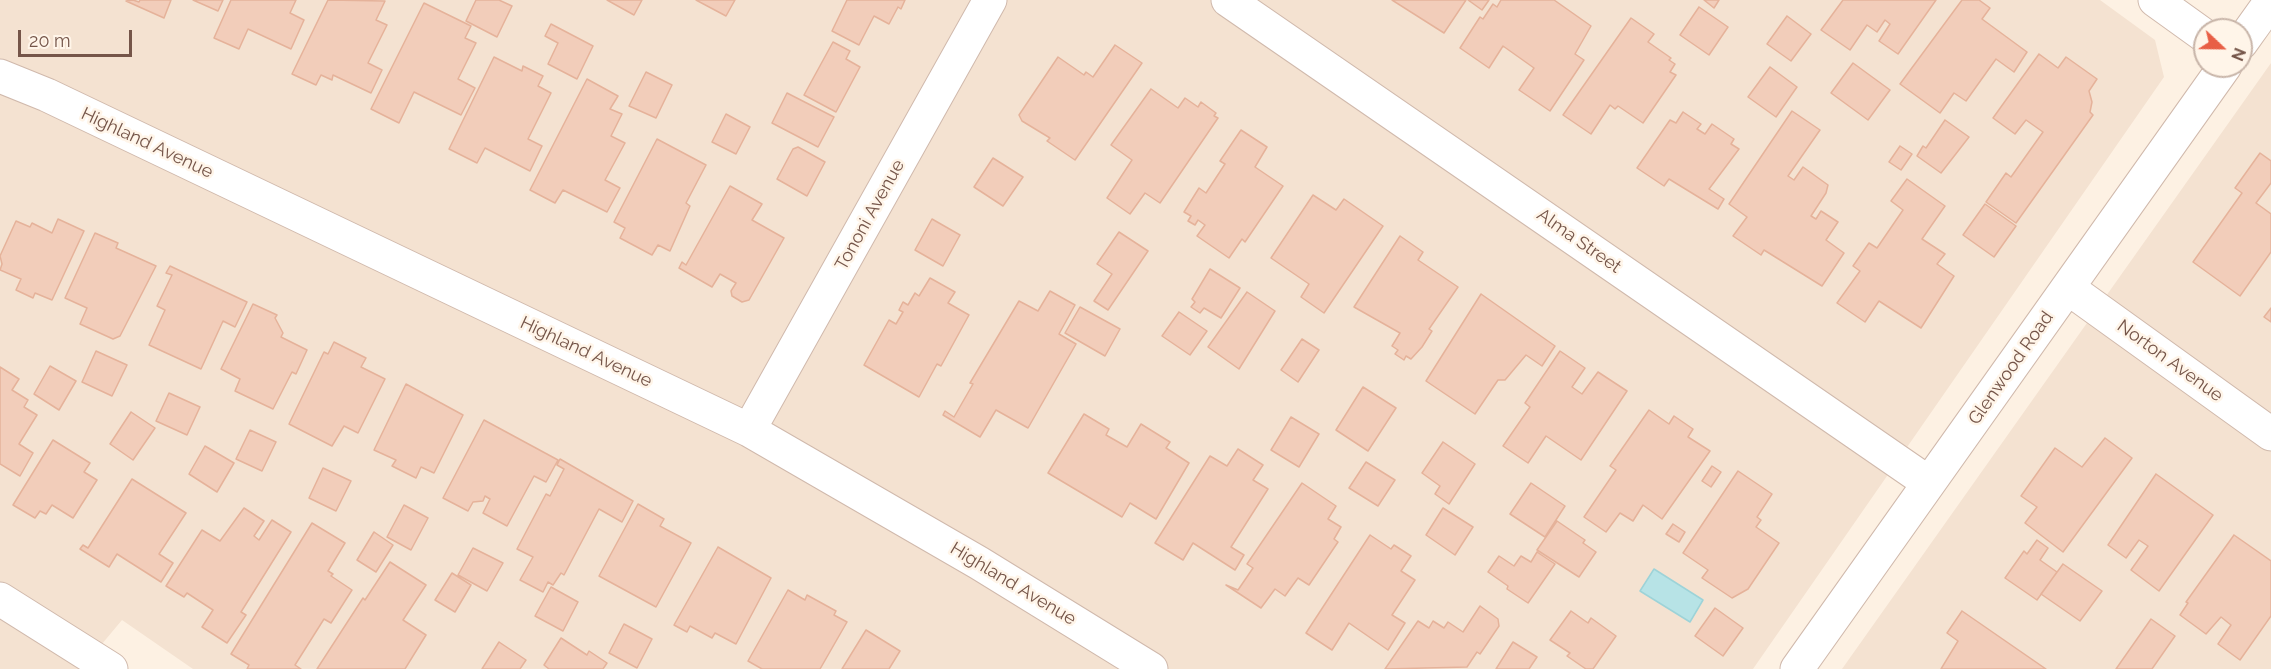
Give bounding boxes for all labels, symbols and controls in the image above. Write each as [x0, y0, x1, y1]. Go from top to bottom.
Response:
scale bar [21, 18, 135, 56]
north arrow [2193, 18, 2253, 78]
text: 20 m [29, 30, 71, 51]
text: N [2227, 45, 2249, 63]
street label: Highland Avenue [78, 103, 216, 183]
street label: Tononi Avenue [831, 156, 909, 274]
street label: Alma Street [1533, 204, 1625, 278]
street label: Glenwood Road [1964, 307, 2058, 429]
street label: Highland Avenue [517, 312, 655, 392]
street label: Norton Avenue [2113, 315, 2227, 407]
street label: Highland Avenue [946, 538, 1080, 630]

